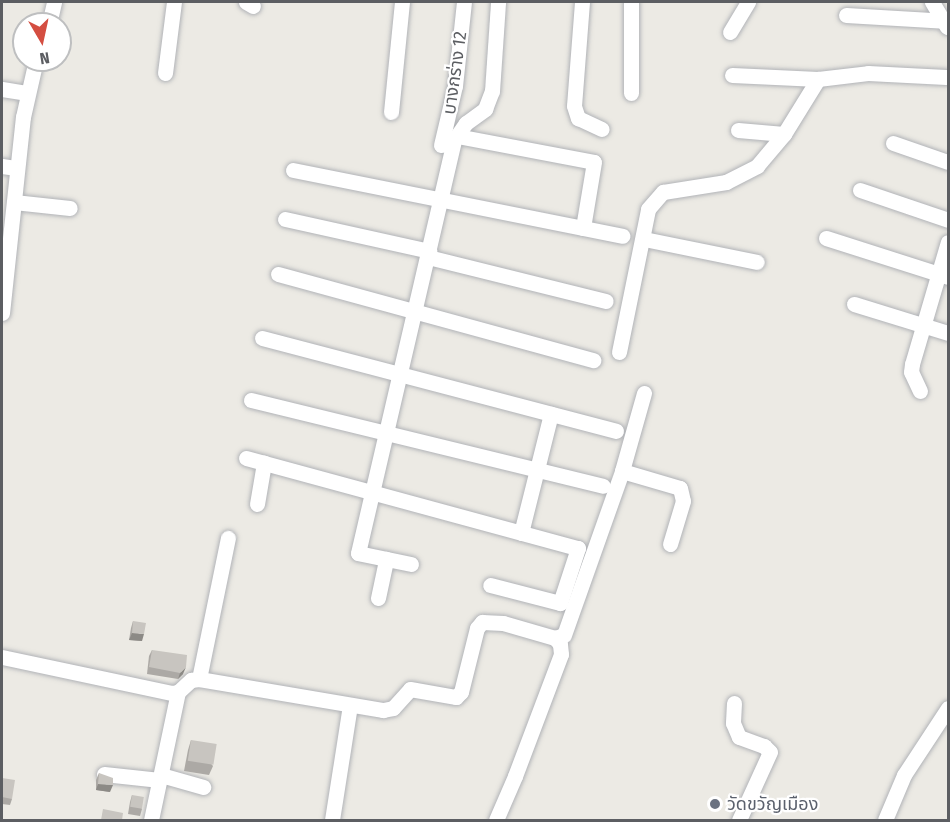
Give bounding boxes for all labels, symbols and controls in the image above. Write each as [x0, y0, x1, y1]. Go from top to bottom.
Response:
north arrow [12, 12, 72, 72]
street label: บางกร่าง 12 [438, 30, 472, 116]
text: N [38, 48, 51, 68]
place label: วัดขวัญเมือง [727, 793, 818, 815]
marker: วัดขวัญเมือง [708, 797, 722, 811]

